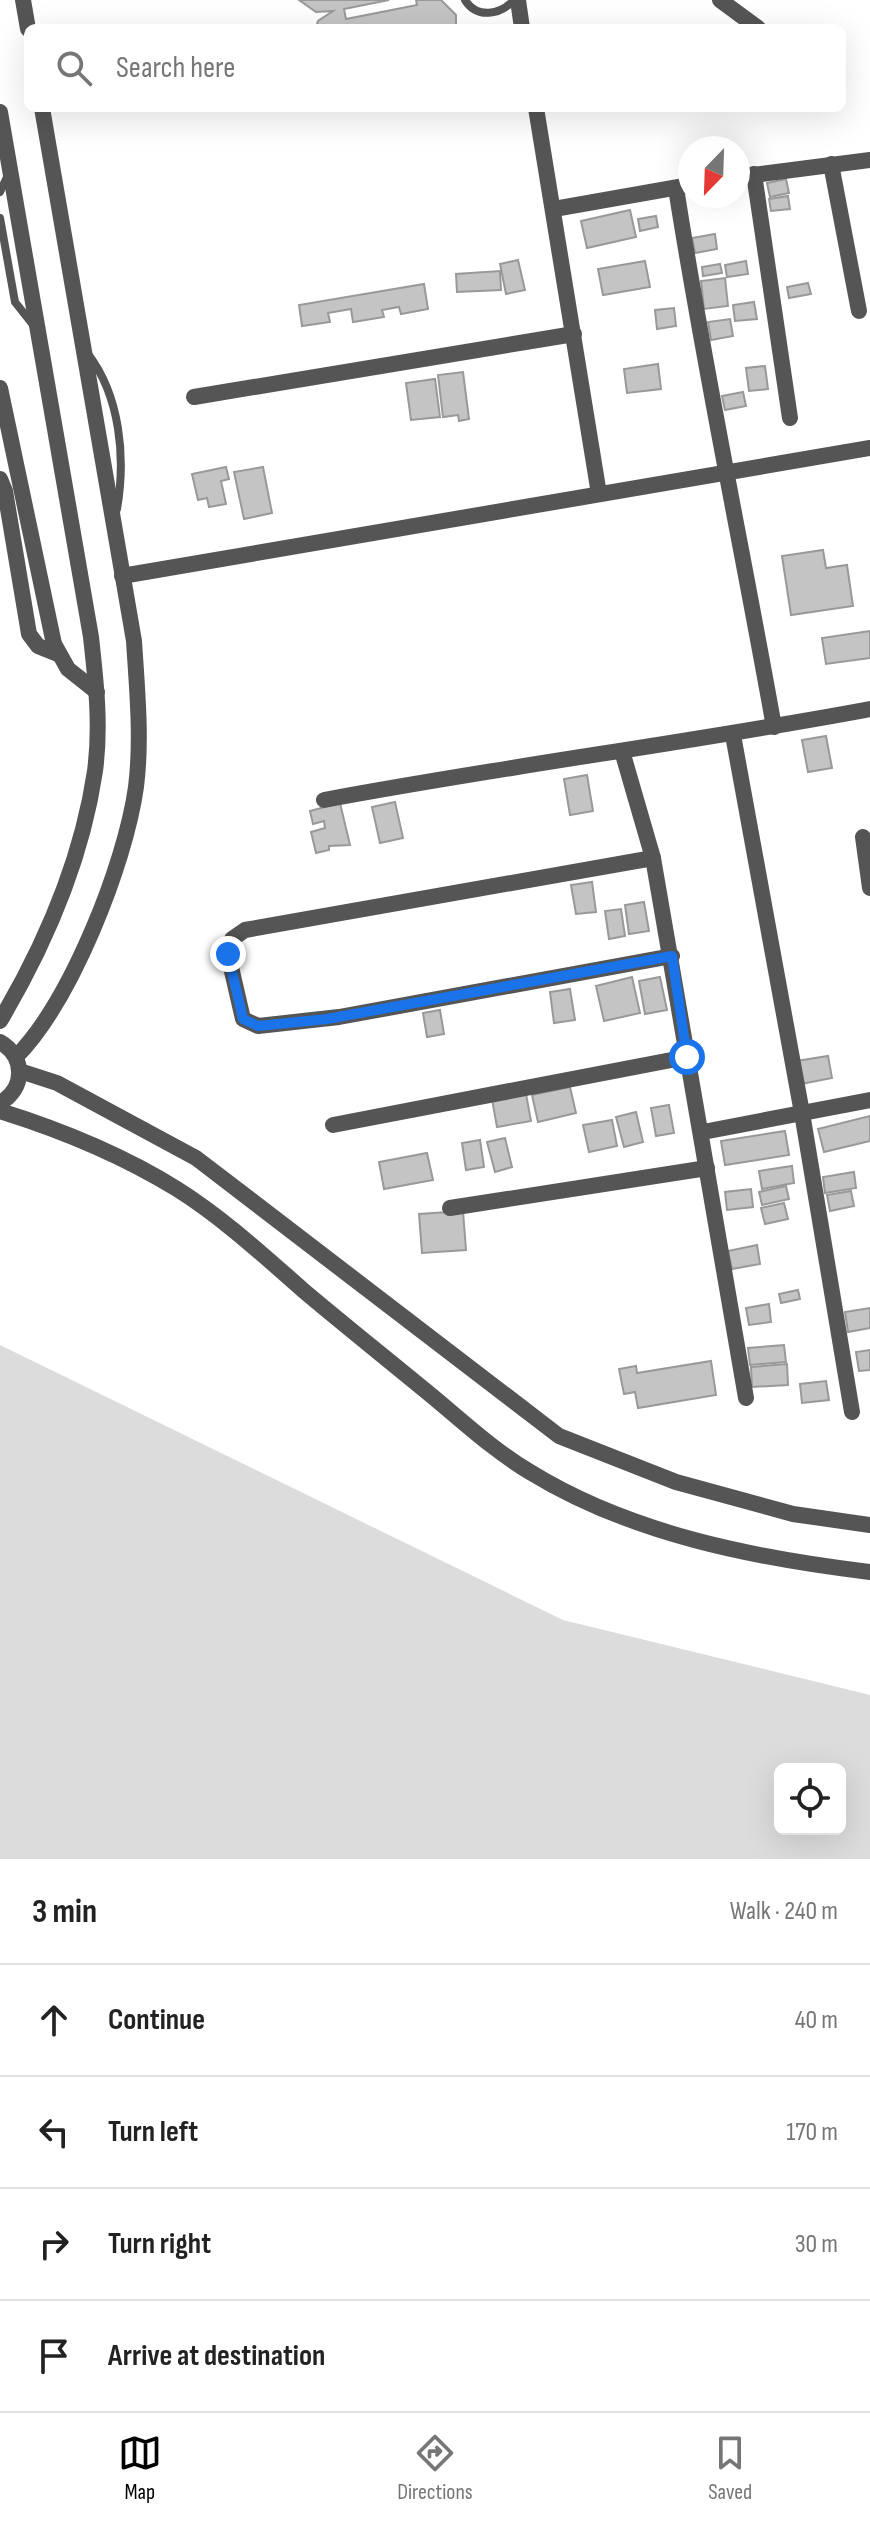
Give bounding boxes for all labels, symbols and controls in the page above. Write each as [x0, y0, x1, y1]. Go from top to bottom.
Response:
search box [24, 24, 846, 112]
icon: search [52, 46, 96, 90]
text: Search here [116, 50, 235, 86]
north arrow [678, 136, 750, 208]
route end [210, 936, 246, 972]
route start [669, 1039, 705, 1075]
map controls [774, 1763, 846, 1835]
button: locate [774, 1763, 846, 1835]
text: 3 min [32, 1891, 97, 1932]
text: Walk · 240 m [730, 1896, 838, 1927]
icon: ahead [32, 1998, 76, 2042]
text: Continue [108, 2002, 205, 2038]
text: 40 m [795, 2005, 838, 2036]
icon: left [32, 2110, 76, 2154]
text: Turn left [108, 2114, 198, 2150]
text: 170 m [786, 2117, 838, 2148]
icon: right [32, 2222, 76, 2266]
text: Turn right [108, 2226, 211, 2262]
text: 30 m [795, 2229, 838, 2260]
icon: arrive [32, 2334, 76, 2378]
text: Arrive at destination [108, 2338, 325, 2374]
tab: Map [118, 2431, 162, 2506]
tab: Directions [397, 2431, 473, 2506]
tab: Saved [708, 2431, 752, 2506]

